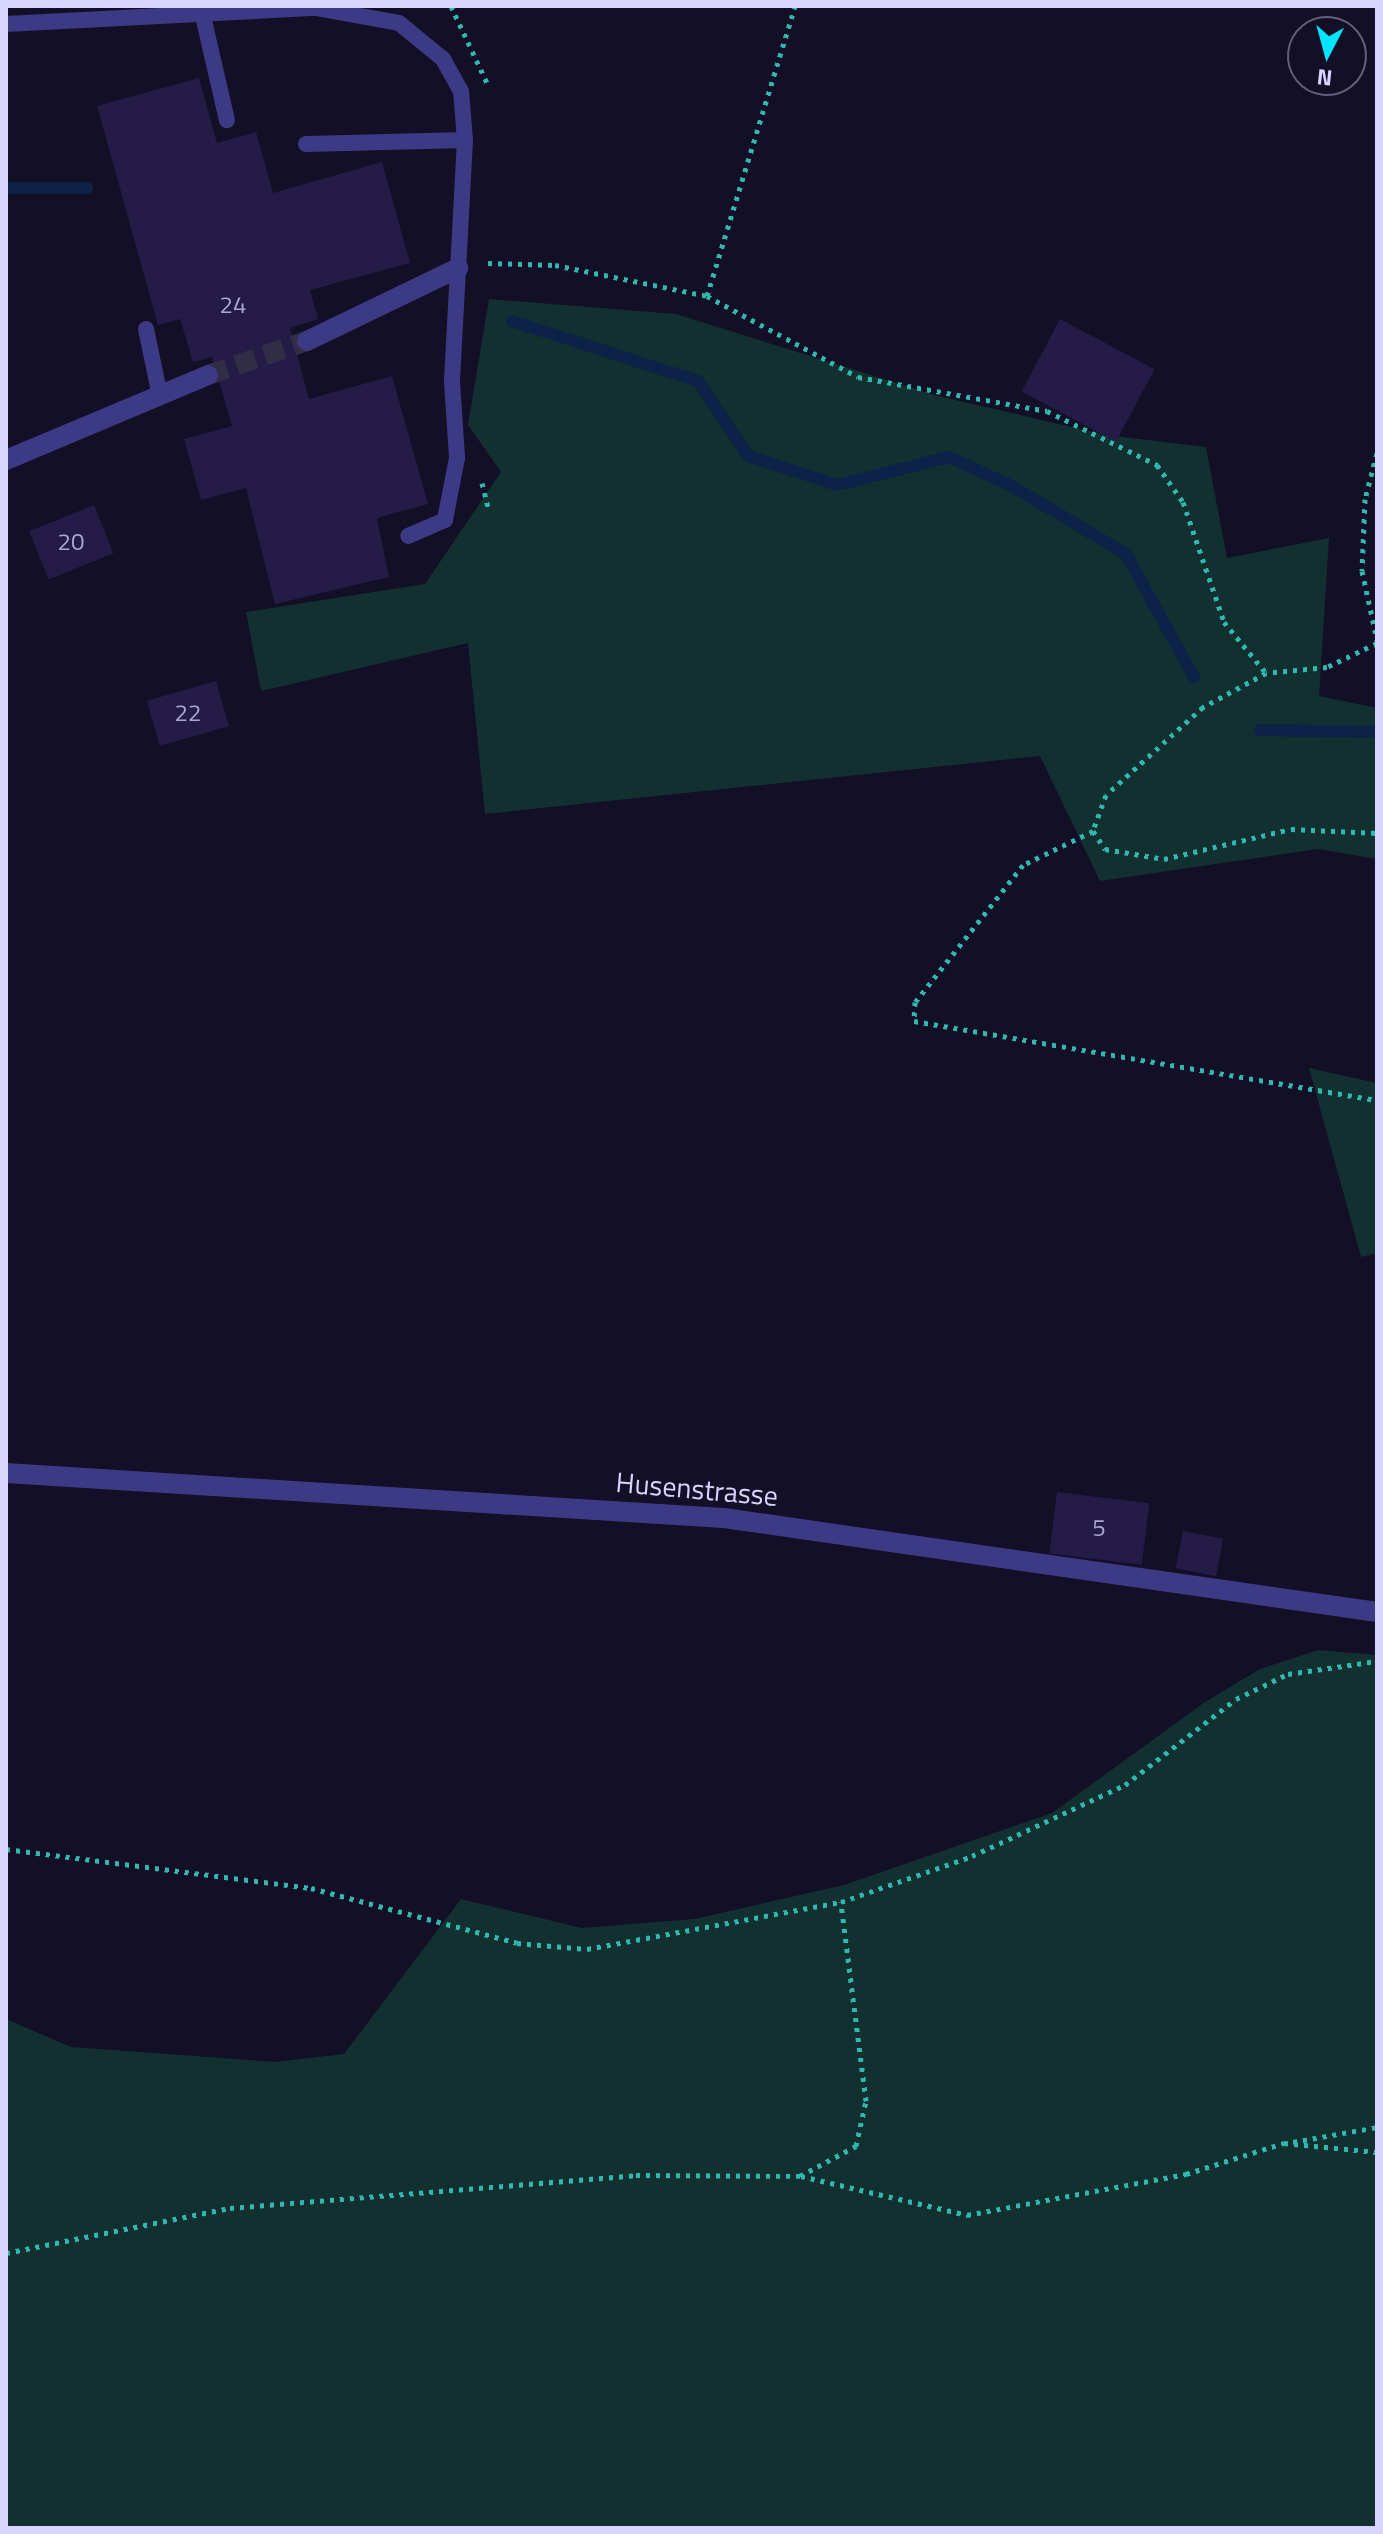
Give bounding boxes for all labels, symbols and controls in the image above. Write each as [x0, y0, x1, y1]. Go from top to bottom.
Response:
north arrow [1287, 16, 1367, 96]
text: N [1315, 60, 1334, 96]
house number: 24 [220, 291, 246, 319]
house number: 20 [58, 528, 84, 556]
house number: 22 [175, 699, 201, 727]
street label: Husenstrasse [614, 1465, 780, 1513]
house number: 5 [1092, 1514, 1106, 1542]

